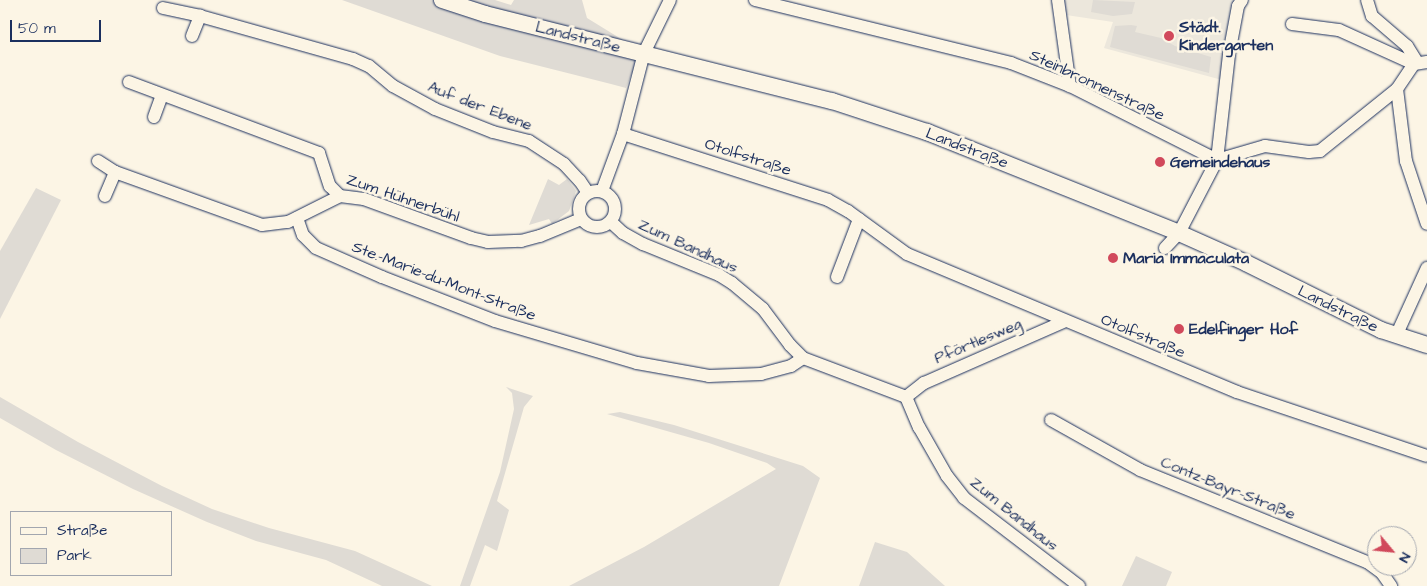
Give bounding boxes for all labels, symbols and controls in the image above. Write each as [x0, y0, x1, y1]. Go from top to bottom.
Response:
scale bar [12, 10, 104, 42]
street label: Landstraße [534, 17, 622, 57]
place label: Städt. Kindergarten [1179, 17, 1273, 55]
text: 50 m [18, 18, 56, 39]
marker: Städt. Kindergarten [1163, 30, 1175, 42]
street label: Steinbronnenstraße [1026, 45, 1168, 125]
street label: Auf der Ebene [425, 77, 535, 135]
street label: Landstraße [923, 123, 1011, 173]
street label: Otolfstraße [702, 134, 794, 180]
place label: Gemeindehaus [1170, 152, 1270, 172]
marker: Gemeindehaus [1154, 156, 1166, 168]
street label: Zum Hühnerbühl [344, 170, 462, 226]
street label: Zum Bandhaus [635, 215, 741, 277]
street label: Ste.-Marie-du-Mont-Straße [349, 237, 539, 325]
place label: Maria Immaculata [1123, 248, 1249, 268]
marker: Maria Immaculata [1107, 252, 1119, 264]
street label: Landstraße [1295, 281, 1381, 337]
street label: Otolfstraße [1098, 310, 1188, 362]
street label: Pförtlesweg [931, 314, 1025, 368]
place label: Edelfinger Hof [1189, 319, 1298, 339]
marker: Edelfinger Hof [1173, 323, 1185, 335]
street label: Contz-Bayr-Straße [1158, 452, 1298, 524]
street label: Zum Bandhaus [966, 473, 1062, 555]
legend [10, 511, 172, 576]
text: Straße [57, 520, 107, 541]
north arrow [1367, 526, 1417, 576]
text: Park [57, 545, 92, 566]
text: N [1393, 549, 1415, 566]

